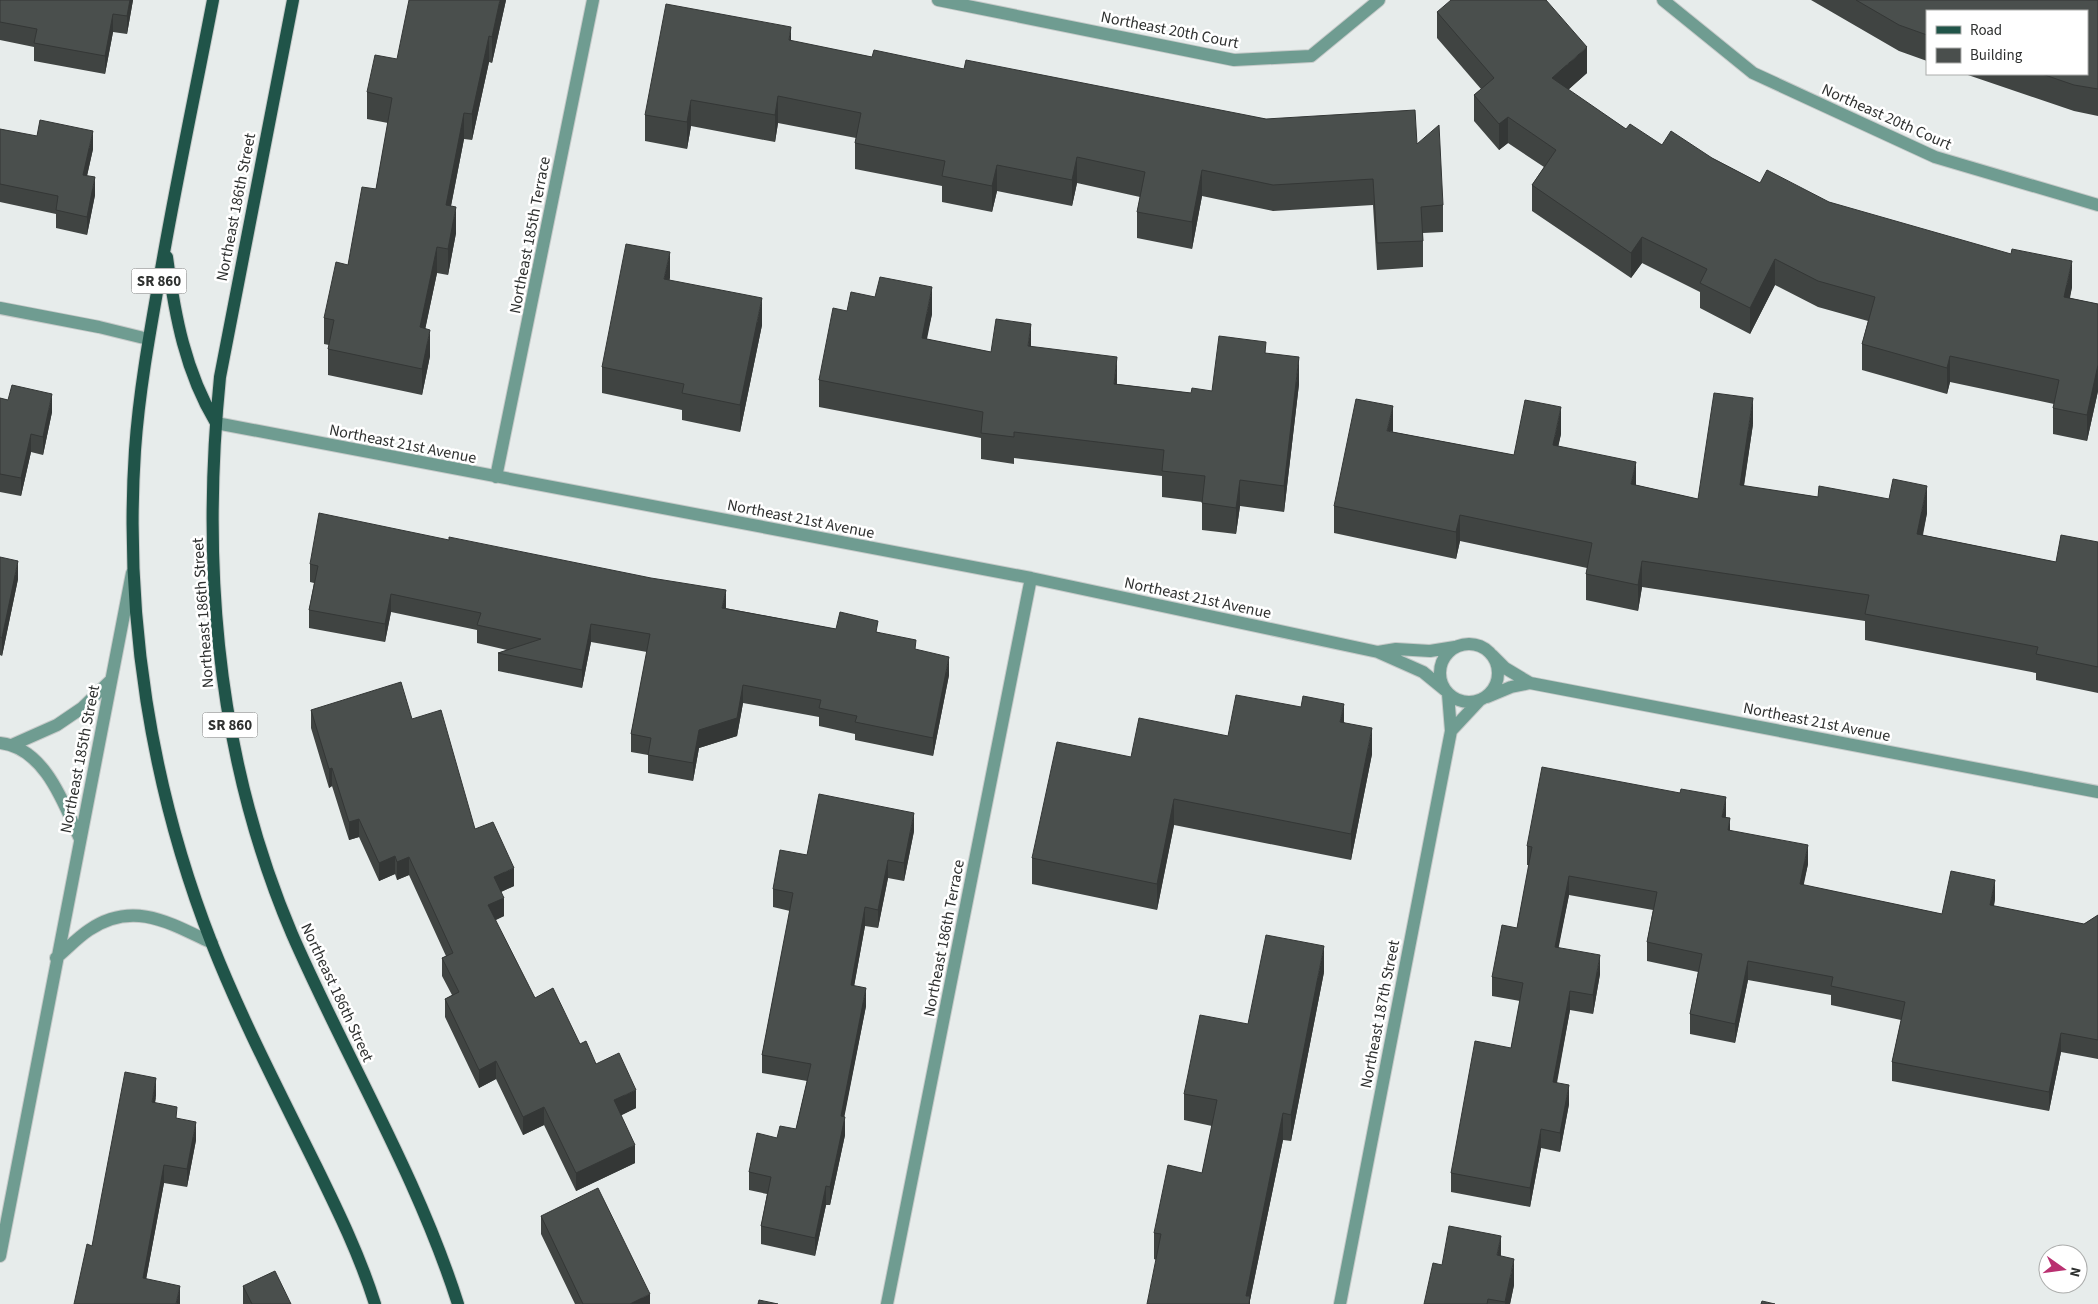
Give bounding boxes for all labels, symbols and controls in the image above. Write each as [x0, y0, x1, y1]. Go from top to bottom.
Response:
street label: Northeast 20th Court [1099, 6, 1241, 54]
legend [1926, 10, 2088, 75]
text: Road [1970, 20, 2002, 41]
text: Building [1970, 45, 2023, 66]
street label: Northeast 20th Court [1818, 78, 1956, 156]
street label: Northeast 186th Street [211, 131, 261, 283]
street label: Northeast 185th Terrace [504, 155, 556, 316]
road number: SR 860 [132, 268, 186, 294]
street label: Northeast 21st Avenue [327, 419, 478, 469]
street label: Northeast 21st Avenue [725, 494, 876, 544]
street label: Northeast 186th Street [187, 536, 219, 689]
street label: Northeast 21st Avenue [1122, 572, 1273, 624]
street label: Northeast 185th Street [55, 683, 105, 835]
street label: Northeast 21st Avenue [1741, 697, 1892, 747]
road number: SR 860 [202, 712, 258, 738]
street label: Northeast 186th Terrace [918, 858, 970, 1019]
street label: Northeast 186th Street [295, 919, 379, 1066]
street label: Northeast 187th Street [1355, 938, 1405, 1090]
north arrow [2038, 1244, 2088, 1294]
text: N [2064, 1265, 2085, 1279]

